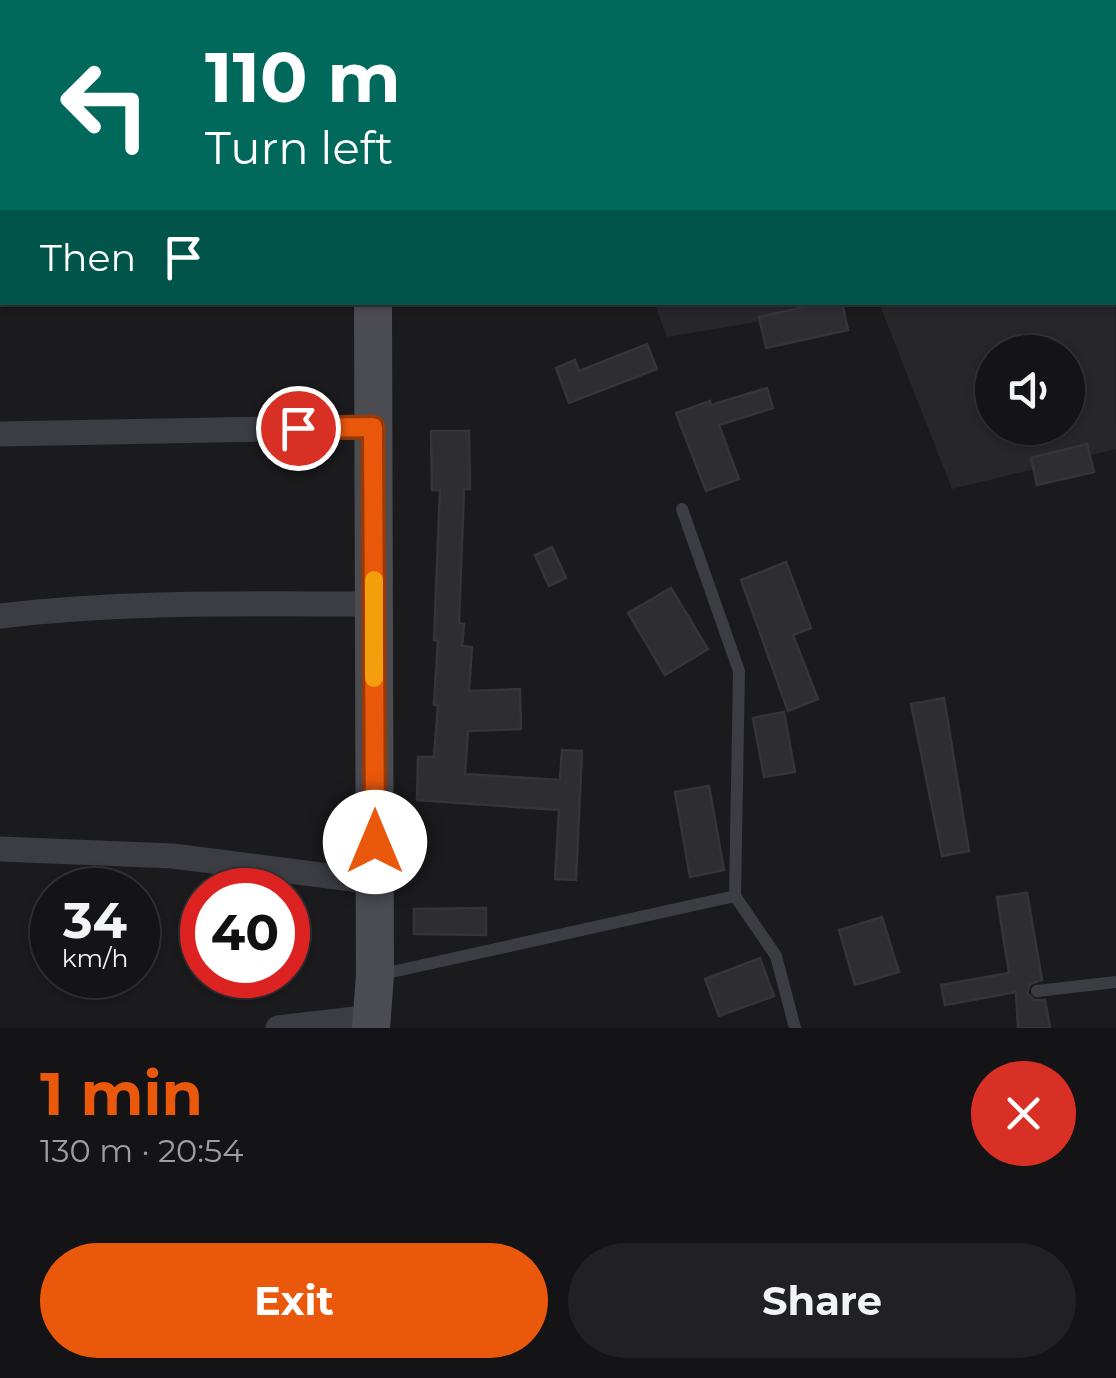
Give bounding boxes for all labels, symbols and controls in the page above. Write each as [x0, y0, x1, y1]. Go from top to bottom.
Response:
text: 110 m [205, 34, 401, 120]
icon: left [40, 40, 170, 170]
text: Turn left [205, 120, 393, 175]
icon: arrive [156, 230, 211, 285]
text: Then [40, 234, 136, 281]
map controls [975, 335, 1085, 445]
button: sound [975, 335, 1085, 445]
pin [256, 386, 341, 471]
icon: arrive [271, 401, 326, 456]
position arrow [323, 790, 427, 894]
speed limit sign: 40 [180, 868, 310, 998]
text: 34 [63, 890, 127, 951]
text: km/h [62, 943, 128, 973]
text: 1 min [40, 1057, 203, 1130]
button: close [971, 1061, 1076, 1166]
text: 130 m · 20:54 [40, 1131, 243, 1170]
button: Exit [40, 1243, 548, 1358]
button: Share [568, 1243, 1076, 1358]

